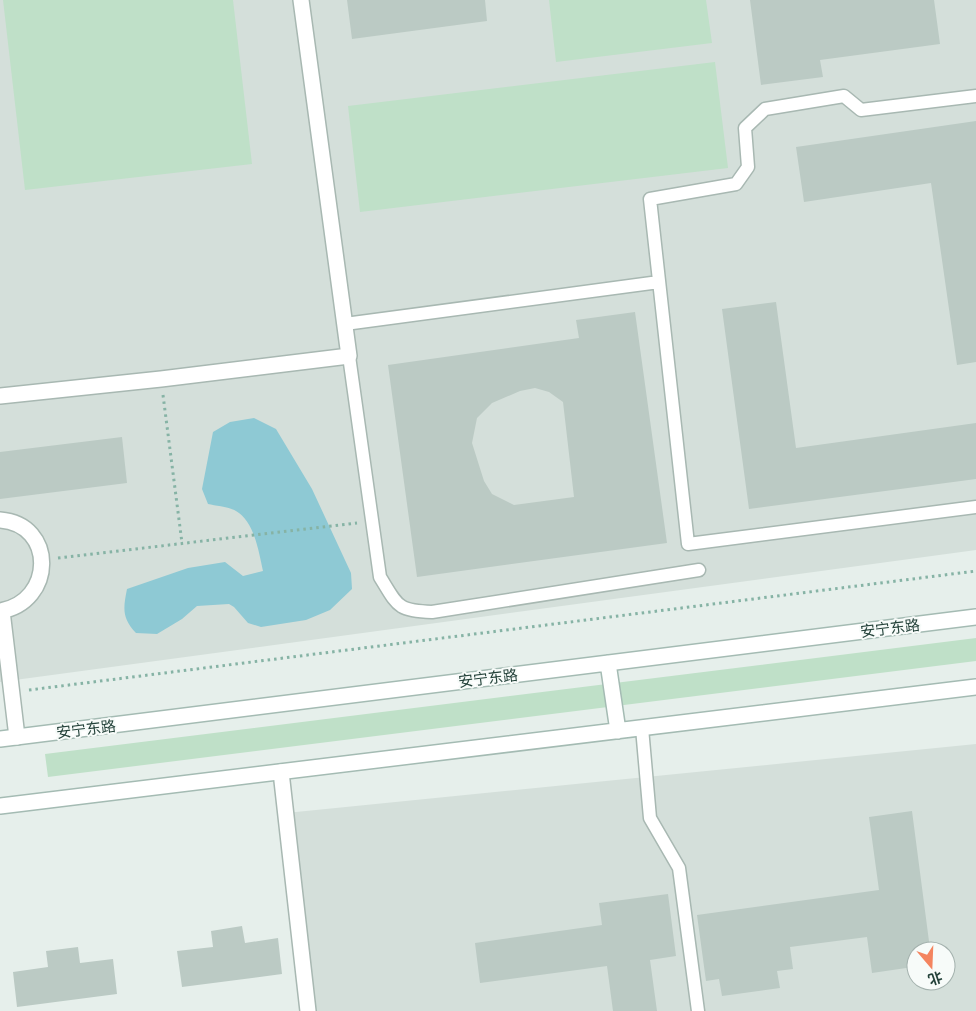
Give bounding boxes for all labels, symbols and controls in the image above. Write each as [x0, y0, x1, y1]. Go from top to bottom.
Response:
street label: 安宁东路 [859, 615, 921, 641]
street label: 安宁东路 [457, 665, 519, 691]
street label: 安宁东路 [55, 716, 117, 742]
north arrow [906, 941, 956, 991]
text: 北 [926, 968, 945, 989]

